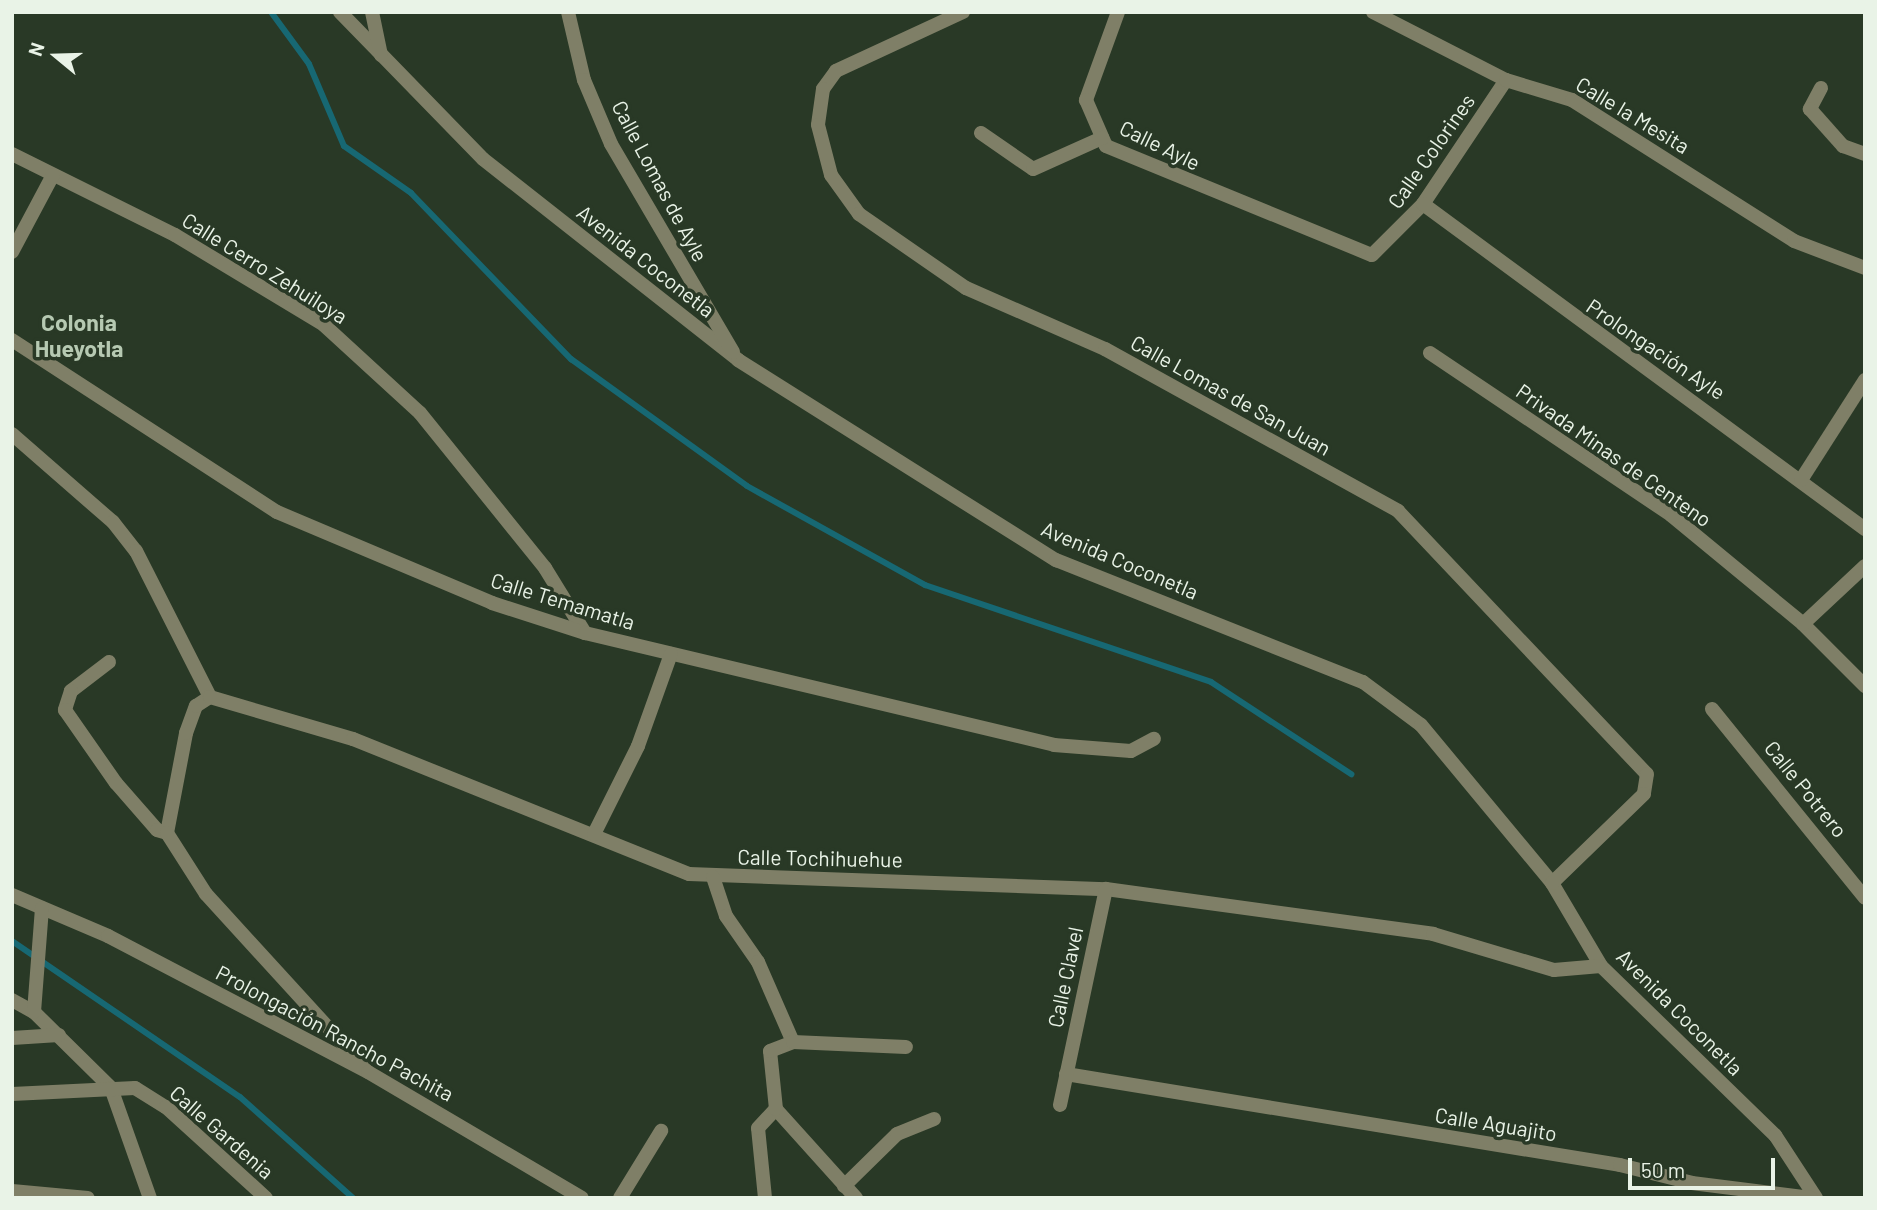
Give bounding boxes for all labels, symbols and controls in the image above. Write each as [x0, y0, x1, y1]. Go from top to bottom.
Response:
north arrow [21, 21, 91, 91]
text: N [23, 39, 49, 59]
street label: Calle la Mesita [1572, 71, 1694, 159]
street label: Calle Colorines [1382, 89, 1480, 213]
street label: Calle Lomas de Ayle [607, 96, 713, 266]
street label: Calle Ayle [1116, 115, 1204, 175]
street label: Avenida Coconetla [572, 199, 720, 323]
street label: Calle Cerro Zehuiloya [178, 207, 352, 329]
street label: Prolongación Ayle [1582, 293, 1730, 405]
district label: Colonia Hueyotla [35, 308, 123, 362]
street label: Calle Lomas de San Juan [1127, 329, 1335, 461]
street label: Privada Minas de Centeno [1512, 378, 1716, 532]
street label: Avenida Coconetla [1038, 516, 1202, 604]
street label: Calle Temamatla [488, 567, 638, 635]
street label: Calle Potrero [1759, 736, 1853, 842]
street label: Calle Tochihuehue [737, 844, 903, 872]
street label: Calle Clavel [1042, 924, 1088, 1030]
street label: Avenida Coconetla [1612, 944, 1748, 1080]
street label: Prolongación Rancho Pachita [212, 960, 458, 1106]
street label: Calle Gardenia [165, 1080, 279, 1184]
street label: Calle Aguajito [1433, 1102, 1559, 1146]
scale bar [1632, 1144, 1779, 1188]
text: 50 m [1641, 1157, 1685, 1182]

